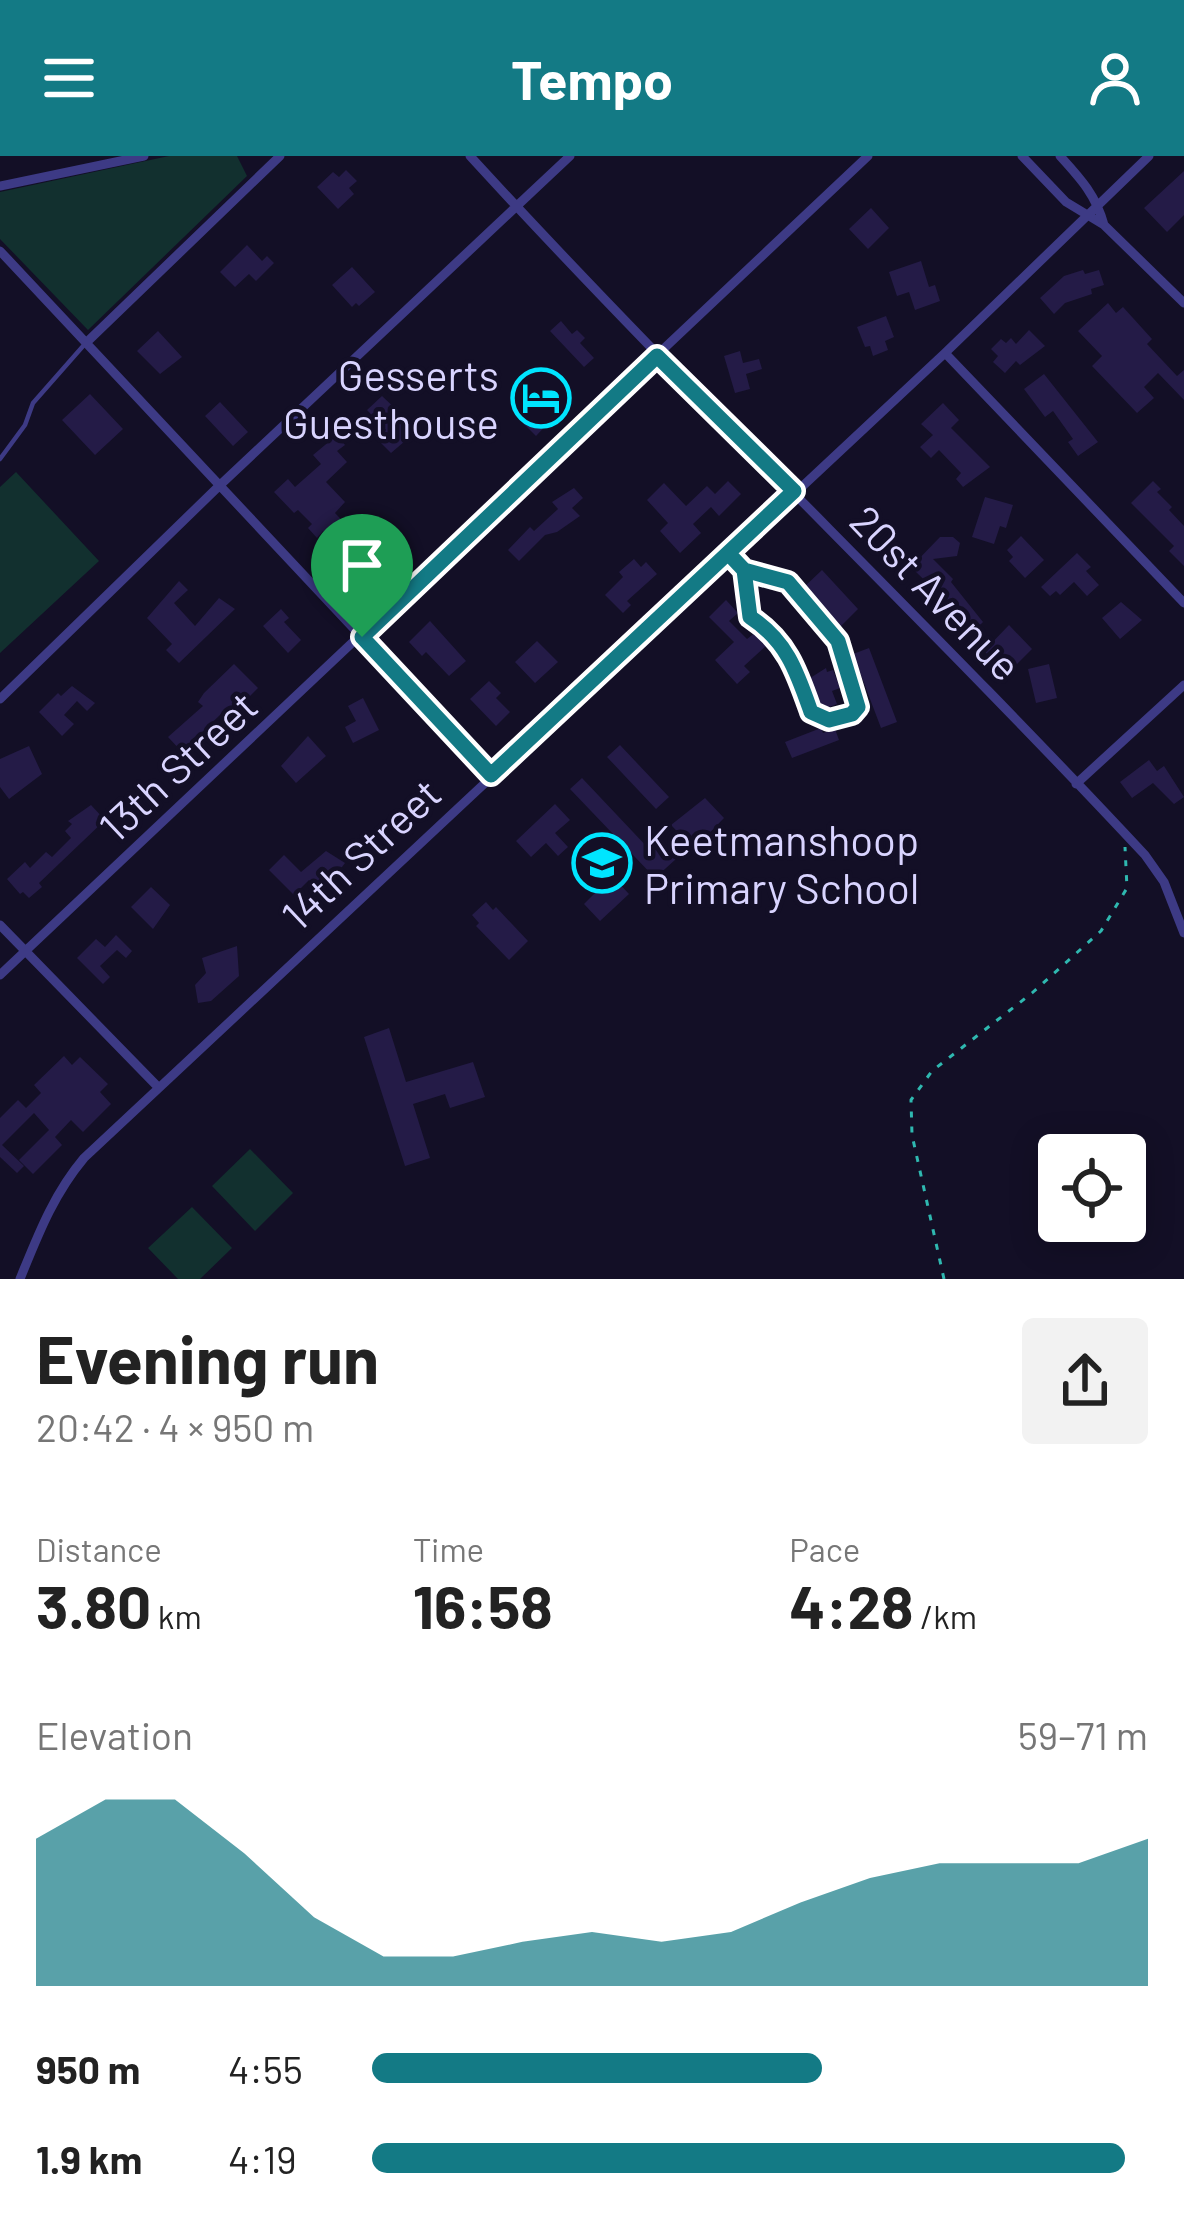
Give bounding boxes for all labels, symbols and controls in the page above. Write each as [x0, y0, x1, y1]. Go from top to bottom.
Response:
icon: menu [36, 45, 102, 111]
icon: person [1082, 45, 1148, 111]
text: Tempo [511, 46, 673, 111]
place label: Gesserts Guesthouse [283, 349, 499, 447]
hotel icon: Gesserts Guesthouse [510, 367, 572, 429]
street label: 20st Avenue [841, 494, 1033, 690]
pin [311, 514, 413, 637]
icon: arrive [329, 532, 395, 598]
street label: 13th Street [88, 679, 266, 851]
street label: 14th Street [270, 767, 450, 939]
place label: Keetmanshoop Primary School [644, 814, 919, 913]
school or university icon: Keetmanshoop Primary School [571, 832, 633, 894]
map controls [1038, 1134, 1146, 1242]
button: locate [1038, 1134, 1146, 1242]
text: Evening run [36, 1318, 379, 1397]
button: share [1022, 1318, 1148, 1444]
text: 20:42 · 4 × 950 m [36, 1403, 314, 1450]
text: Distance [36, 1529, 162, 1569]
text: Time [413, 1529, 484, 1569]
text: Pace [789, 1529, 860, 1569]
text: 3.80 [36, 1569, 151, 1641]
text: 16:58 [413, 1569, 553, 1641]
text: 4:28 [789, 1569, 914, 1641]
text: km [151, 1596, 202, 1636]
text: /km [914, 1596, 977, 1636]
text: Elevation [36, 1711, 193, 1758]
text: 59–71 m [1018, 1711, 1148, 1758]
text: 950 m [36, 2045, 140, 2092]
text: 4:55 [228, 2045, 303, 2092]
text: 1.9 km [36, 2135, 142, 2182]
text: 4:19 [228, 2135, 297, 2182]

